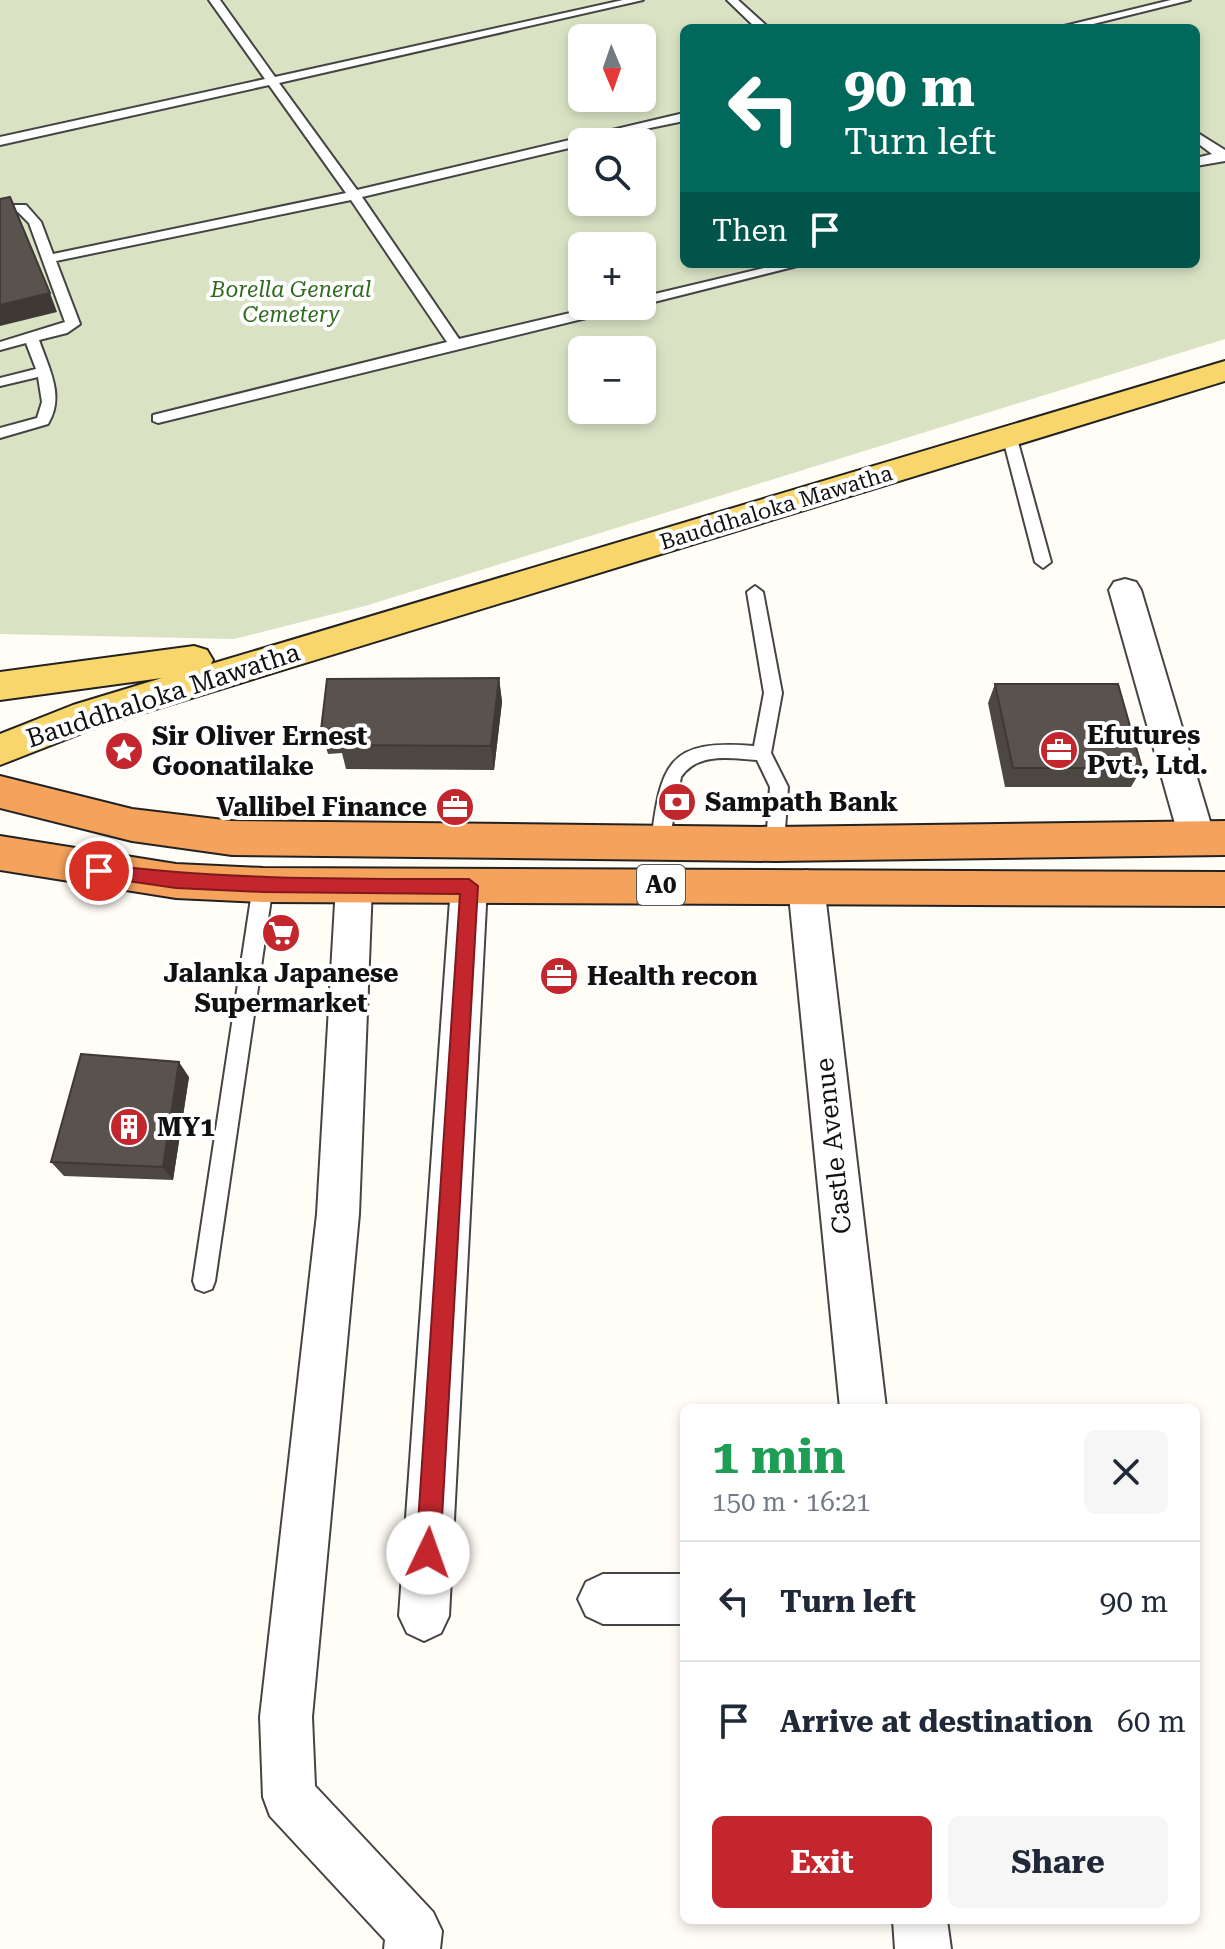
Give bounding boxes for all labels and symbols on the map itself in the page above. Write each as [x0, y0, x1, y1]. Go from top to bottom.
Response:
north arrow [568, 24, 656, 112]
park label: Borella General Cemetery [210, 277, 371, 327]
street label: Bauddhaloka Mawatha [657, 460, 895, 555]
street label: Bauddhaloka Mawatha [23, 637, 303, 753]
place label: Efutures Pvt., Ltd. [1087, 720, 1208, 780]
place label: Sir Oliver Ernest Goonatilake [152, 721, 368, 781]
office icon: Efutures Pvt., Ltd. [1038, 729, 1080, 771]
place icon: Sir Oliver Ernest Goonatilake [103, 730, 145, 772]
bank icon: Sampath Bank [656, 781, 698, 823]
office icon: Vallibel Finance [434, 786, 476, 828]
place label: Sampath Bank [705, 787, 898, 817]
place label: Vallibel Finance [216, 792, 427, 822]
pin [65, 837, 133, 905]
road number: A0 [637, 865, 685, 905]
supermarket icon: Jalanka Japanese Supermarket [260, 912, 302, 954]
office icon: Health recon [538, 955, 580, 997]
place label: Jalanka Japanese Supermarket [163, 958, 399, 1018]
place label: Health recon [587, 961, 758, 991]
street label: Castle Avenue [809, 1056, 857, 1236]
building icon: MY1 [108, 1106, 150, 1148]
place label: MY1 [157, 1112, 215, 1142]
position arrow [386, 1511, 470, 1595]

